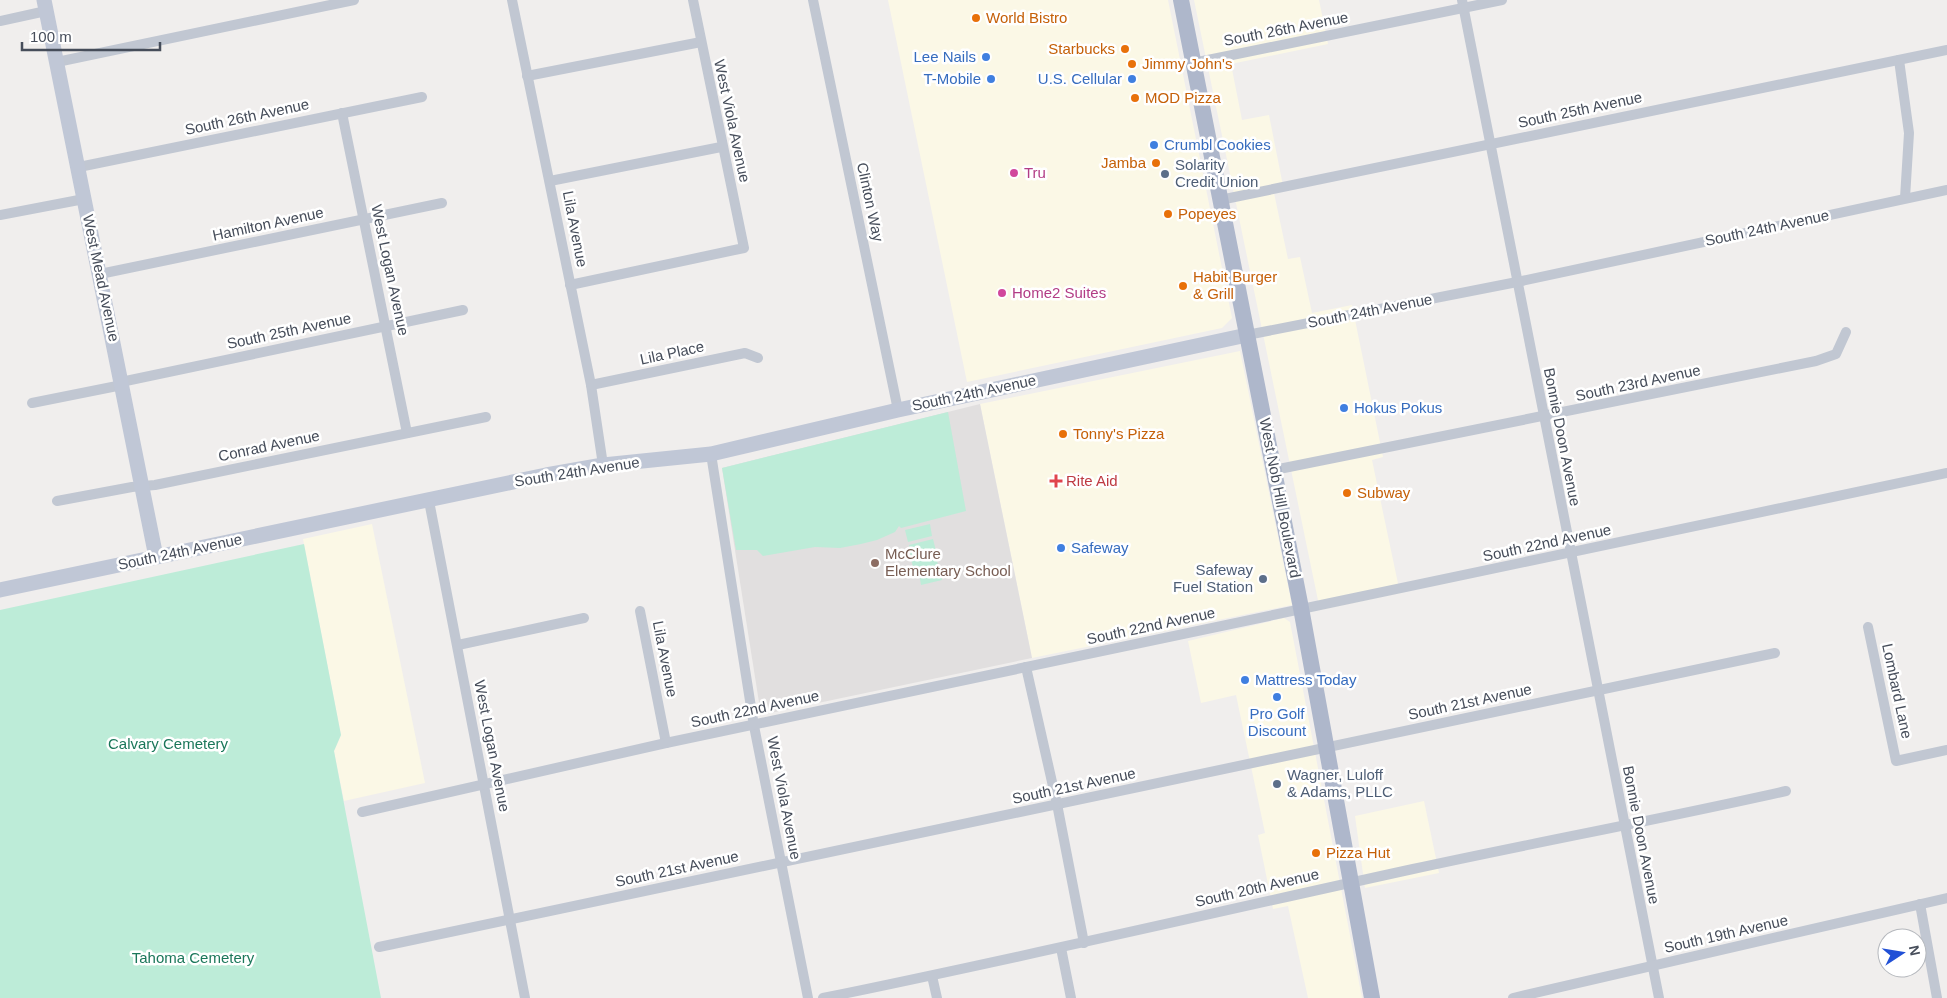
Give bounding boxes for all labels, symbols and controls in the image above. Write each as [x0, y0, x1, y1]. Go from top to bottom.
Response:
street label: South 26th Avenue [1222, 8, 1350, 49]
place label: World Bistro [986, 9, 1067, 26]
marker: World Bistro [970, 12, 982, 24]
scale bar [22, 20, 160, 52]
text: 100 m [30, 28, 72, 45]
place label: Starbucks [1048, 40, 1115, 57]
marker: Starbucks [1119, 43, 1131, 55]
place label: Lee Nails [913, 48, 976, 65]
marker: Lee Nails [980, 51, 992, 63]
place label: Jimmy John's [1142, 55, 1232, 72]
street label: West Viola Avenue [711, 58, 754, 184]
marker: Jimmy John's [1126, 58, 1138, 70]
place label: T-Mobile [923, 70, 981, 87]
place label: U.S. Cellular [1038, 70, 1122, 87]
marker: T-Mobile [985, 73, 997, 85]
marker: U.S. Cellular [1126, 73, 1138, 85]
street label: South 25th Avenue [1516, 88, 1644, 131]
place label: MOD Pizza [1145, 89, 1222, 106]
marker: MOD Pizza [1129, 92, 1141, 104]
street label: South 26th Avenue [183, 95, 311, 138]
place label: Crumbl Cookies [1164, 136, 1271, 153]
marker: Crumbl Cookies [1148, 139, 1160, 151]
place label: Jamba [1101, 154, 1147, 171]
place label: Solarity Credit Union [1175, 156, 1258, 190]
marker: Jamba [1150, 157, 1162, 169]
street label: Clinton Way [854, 161, 887, 243]
place label: Tru [1024, 164, 1046, 181]
marker: Tru [1008, 167, 1020, 179]
marker: Solarity Credit Union [1159, 168, 1171, 180]
street label: Lila Avenue [560, 189, 591, 268]
street label: Hamilton Avenue [211, 203, 325, 244]
street label: West Logan Avenue [368, 203, 413, 337]
place label: Popeyes [1178, 205, 1236, 222]
street label: South 24th Avenue [1703, 206, 1831, 249]
marker: Popeyes [1162, 208, 1174, 220]
street label: West Mead Avenue [80, 213, 123, 343]
place label: Habit Burger & Grill [1193, 268, 1277, 302]
marker: Habit Burger & Grill [1177, 280, 1189, 292]
place label: Home2 Suites [1012, 284, 1106, 301]
marker: Home2 Suites [996, 287, 1008, 299]
street label: South 24th Avenue [1306, 290, 1434, 331]
street label: South 25th Avenue [225, 309, 353, 352]
street label: Lila Place [638, 337, 705, 368]
street label: South 23rd Avenue [1574, 361, 1702, 404]
street label: Bonnie Doon Avenue [1541, 366, 1584, 508]
street label: South 24th Avenue [910, 371, 1038, 414]
place label: Hokus Pokus [1354, 399, 1442, 416]
marker: Hokus Pokus [1338, 402, 1350, 414]
street label: West Nob Hill Boulevard [1257, 417, 1304, 579]
place label: Tonny's Pizza [1073, 425, 1165, 442]
street label: Conrad Avenue [217, 426, 321, 465]
marker: Tonny's Pizza [1057, 428, 1069, 440]
street label: South 24th Avenue [513, 453, 641, 490]
place label: Rite Aid [1066, 472, 1118, 489]
marker: Rite Aid [1050, 475, 1062, 487]
place label: Subway [1357, 484, 1411, 501]
marker: Subway [1341, 487, 1353, 499]
street label: South 22nd Avenue [1481, 521, 1613, 564]
street label: South 24th Avenue [116, 530, 244, 573]
place label: Safeway [1071, 539, 1129, 556]
marker: Safeway [1055, 542, 1067, 554]
place label: McClure Elementary School [885, 545, 1011, 579]
marker: McClure Elementary School [869, 557, 881, 569]
place label: Safeway Fuel Station [1173, 561, 1253, 595]
marker: Safeway Fuel Station [1257, 573, 1269, 585]
street label: South 22nd Avenue [1085, 604, 1217, 647]
street label: Lila Avenue [650, 619, 681, 698]
street label: Lombard Lane [1879, 642, 1916, 740]
place label: Mattress Today [1255, 671, 1357, 688]
marker: Mattress Today [1239, 674, 1251, 686]
street label: West Logan Avenue [471, 679, 514, 813]
street label: South 21st Avenue [1407, 680, 1533, 723]
street label: South 22nd Avenue [689, 687, 821, 730]
marker: Pro Golf Discount [1271, 691, 1283, 703]
place label: Pro Golf Discount [1248, 705, 1307, 739]
park label: Calvary Cemetery [108, 735, 229, 752]
street label: West Viola Avenue [764, 735, 805, 861]
street label: South 21st Avenue [1011, 764, 1137, 807]
street label: Bonnie Doon Avenue [1620, 764, 1663, 906]
place label: Wagner, Luloff & Adams, PLLC [1287, 766, 1393, 800]
marker: Wagner, Luloff & Adams, PLLC [1271, 778, 1283, 790]
place label: Pizza Hut [1326, 844, 1391, 861]
street label: South 21st Avenue [614, 847, 740, 890]
marker: Pizza Hut [1310, 847, 1322, 859]
street label: South 20th Avenue [1193, 865, 1320, 910]
street label: South 19th Avenue [1662, 911, 1789, 956]
north arrow [1877, 928, 1927, 978]
text: N [1906, 944, 1924, 957]
park label: Tahoma Cemetery [132, 949, 255, 966]

